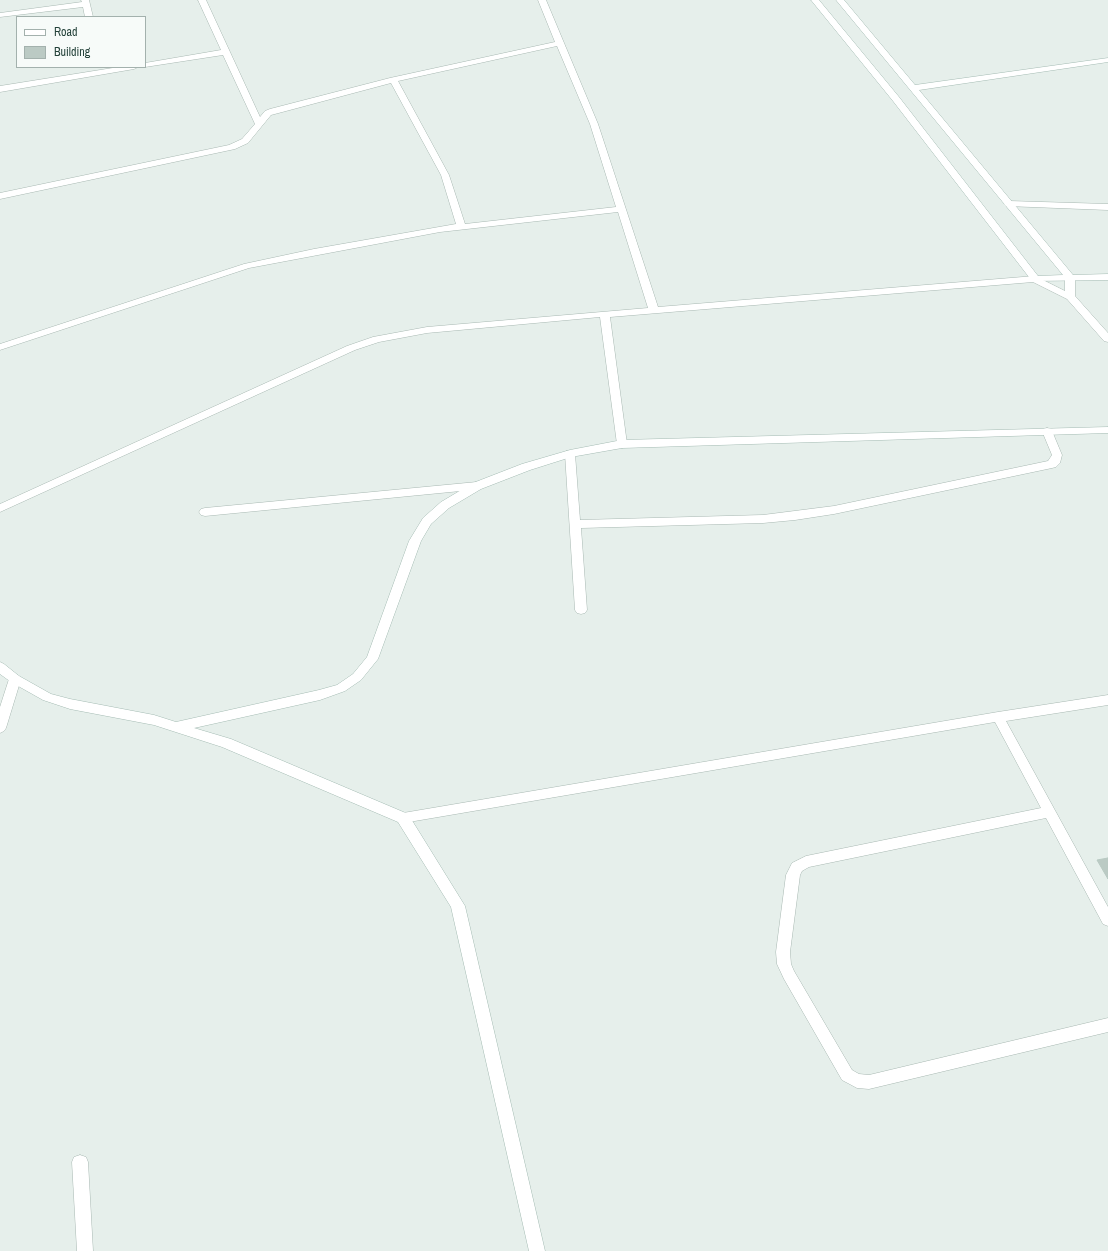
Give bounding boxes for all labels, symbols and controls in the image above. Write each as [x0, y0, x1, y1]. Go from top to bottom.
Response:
legend [16, 16, 146, 68]
text: Road [54, 24, 78, 40]
text: Building [54, 44, 90, 60]

